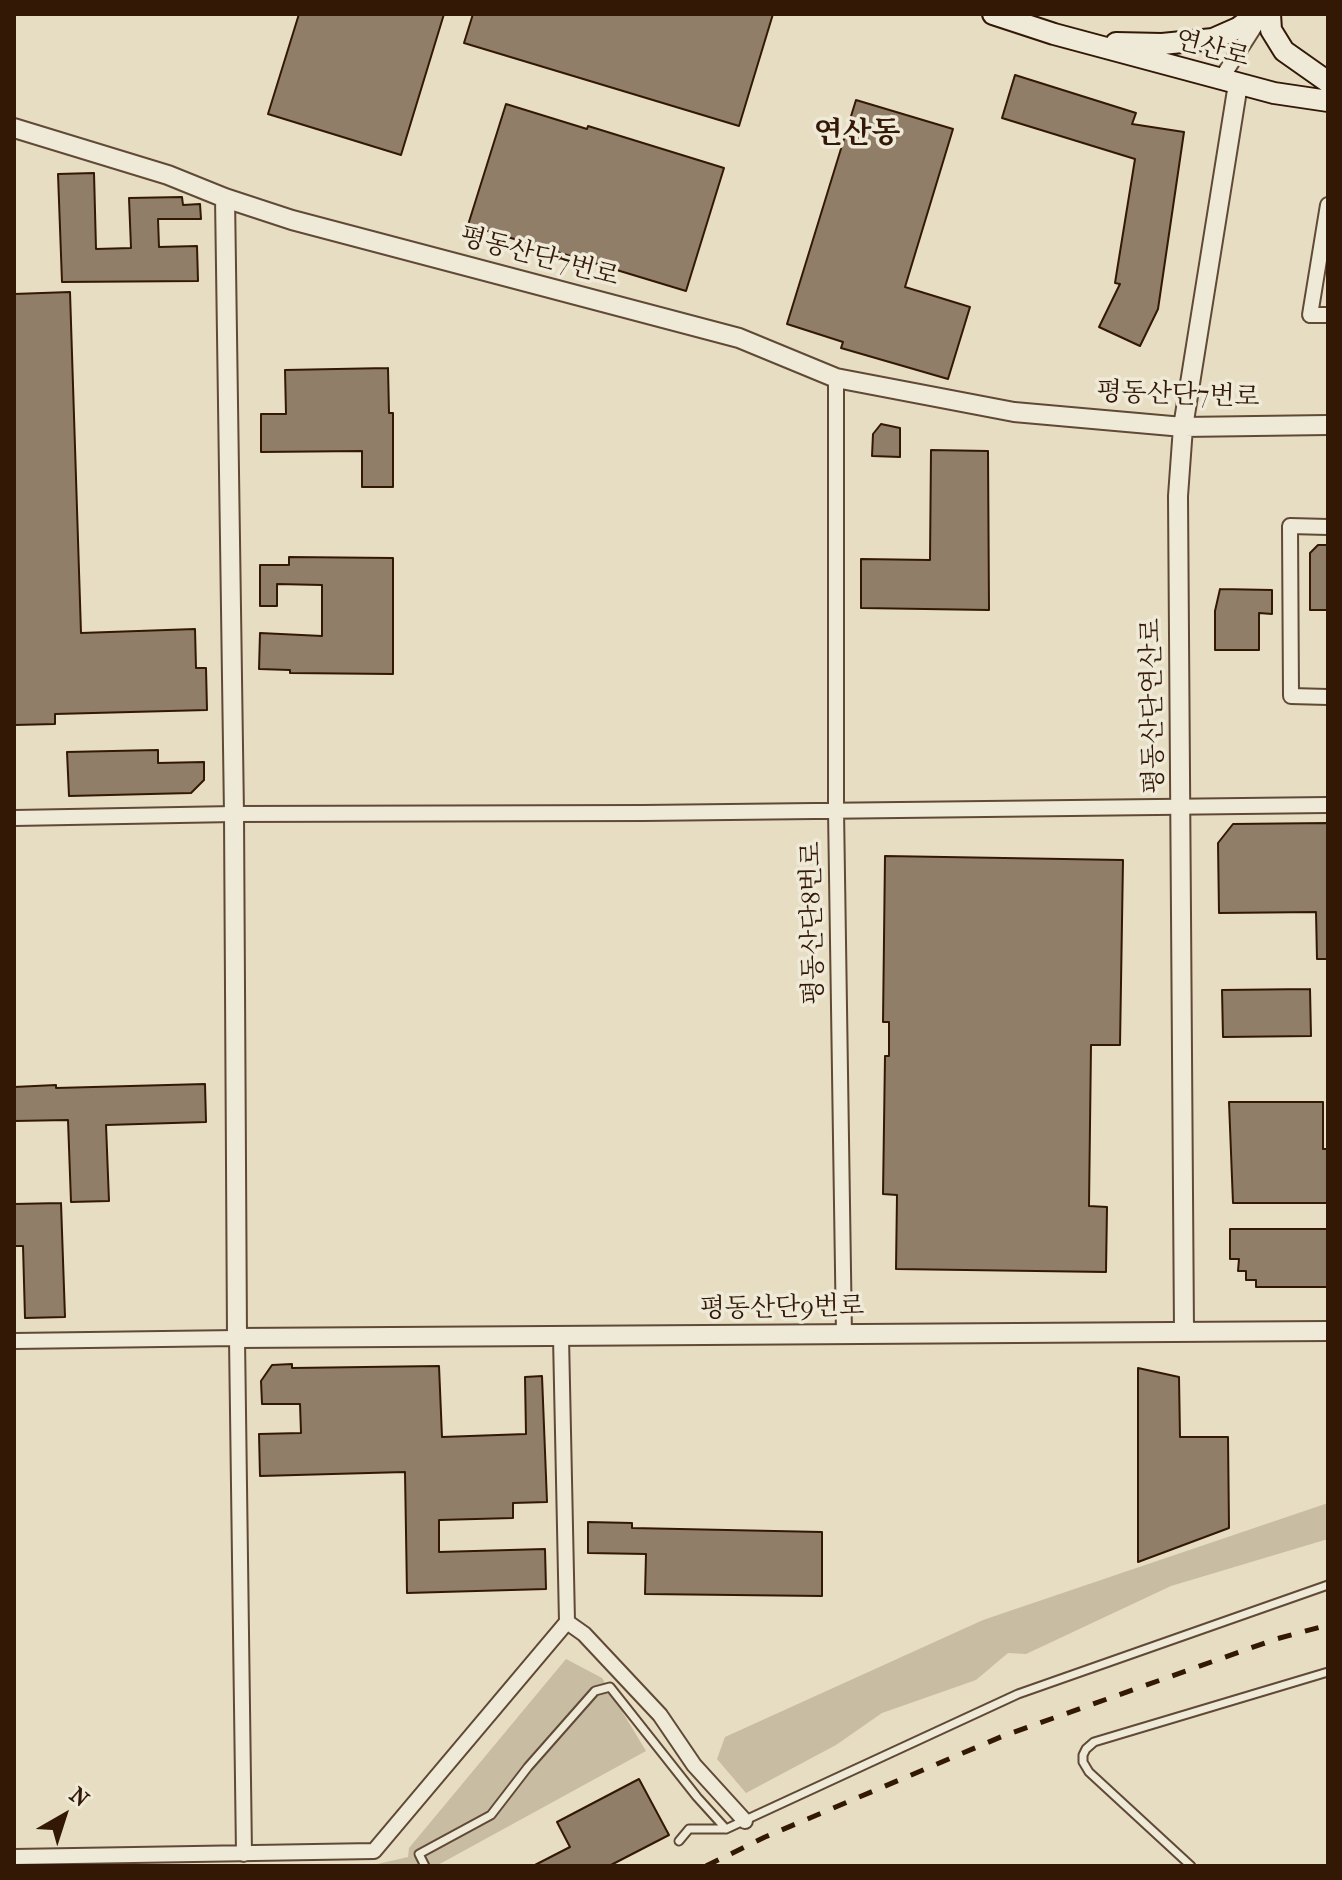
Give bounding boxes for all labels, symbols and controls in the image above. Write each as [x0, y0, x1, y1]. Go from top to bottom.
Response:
street label: 연산로 [1172, 25, 1252, 75]
district label: 연산동 [814, 117, 900, 153]
street label: 평동산단7번로 [456, 222, 622, 294]
street label: 평동산단7번로 [1096, 378, 1260, 414]
street label: 평동산단연산로 [1137, 618, 1171, 794]
street label: 평동산단8번로 [797, 841, 831, 1005]
street label: 평동산단9번로 [700, 1292, 864, 1326]
north arrow [24, 1776, 104, 1856]
text: N [64, 1782, 94, 1813]

